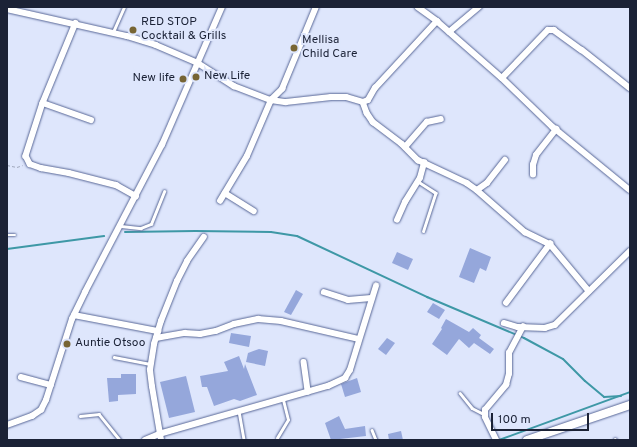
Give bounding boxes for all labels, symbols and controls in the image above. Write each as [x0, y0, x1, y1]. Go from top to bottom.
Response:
place label: RED STOP Cocktail & Grills [141, 16, 226, 44]
marker: RED STOP Cocktail & Grills [128, 25, 138, 35]
place label: Mellisa Child Care [302, 34, 357, 62]
marker: Mellisa Child Care [289, 43, 299, 53]
place label: New Life [204, 70, 250, 84]
place label: New life [132, 72, 175, 86]
marker: New Life [191, 72, 201, 82]
marker: New life [178, 74, 188, 84]
place label: Auntie Otsoo [75, 337, 145, 351]
marker: Auntie Otsoo [62, 339, 72, 349]
scale bar [493, 405, 591, 431]
text: 100 m [498, 412, 531, 428]

